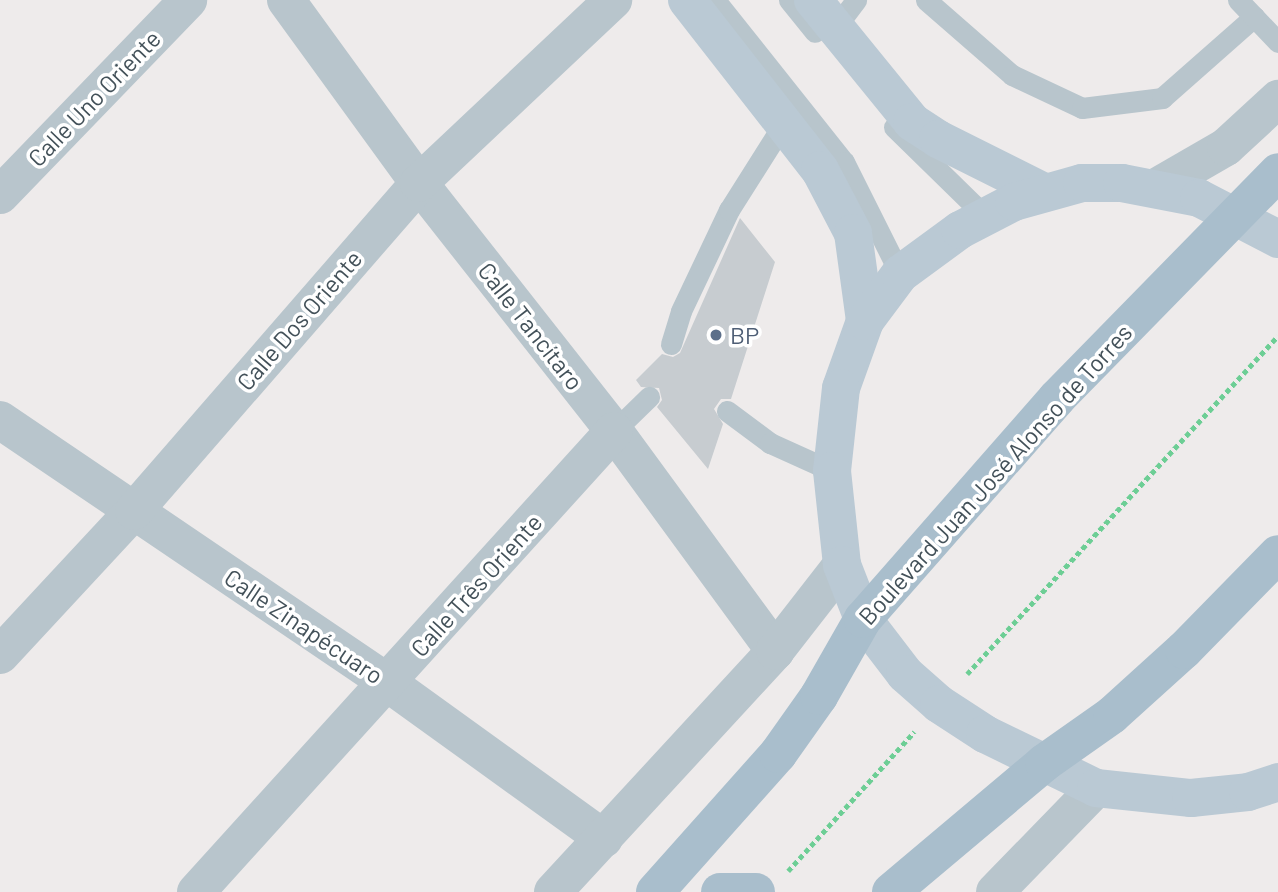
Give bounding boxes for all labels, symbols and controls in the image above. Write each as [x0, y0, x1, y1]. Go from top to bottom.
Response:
street label: Calle Uno Oriente [22, 24, 166, 172]
street label: Calle Dos Oriente [230, 244, 368, 396]
street label: Calle Tancítaro [472, 257, 590, 395]
street label: Boulevard Juan José Alonso de Torres [852, 318, 1138, 630]
place label: BP [730, 321, 759, 349]
marker: BP [708, 327, 724, 343]
street label: Calle Três Oriente [404, 508, 548, 662]
street label: Calle Zinapécuaro [219, 562, 389, 690]

